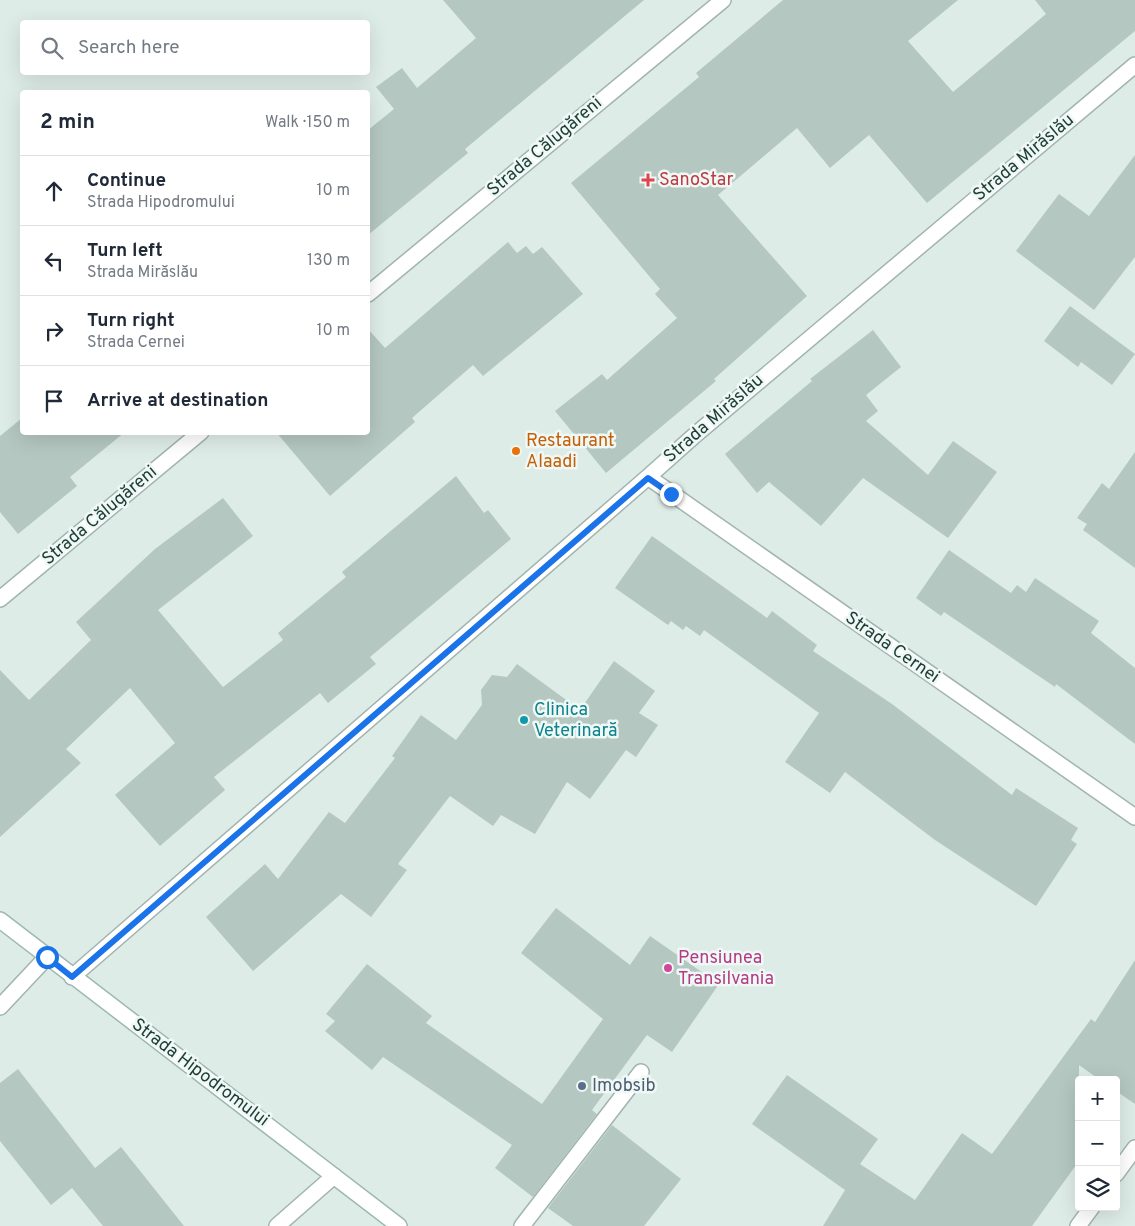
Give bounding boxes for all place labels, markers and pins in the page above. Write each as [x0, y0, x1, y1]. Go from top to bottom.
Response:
place label: SanoStar [659, 169, 734, 192]
marker: SanoStar [641, 173, 655, 187]
place label: Restaurant Alaadi [526, 430, 615, 474]
marker: Restaurant Alaadi [510, 445, 522, 457]
place label: Clinica Veterinară [534, 699, 618, 743]
marker: Clinica Veterinară [518, 714, 530, 726]
place label: Pensiunea Transilvania [678, 947, 774, 991]
marker: Pensiunea Transilvania [662, 962, 674, 974]
place label: Imobsib [592, 1075, 656, 1098]
marker: Imobsib [576, 1080, 588, 1092]

